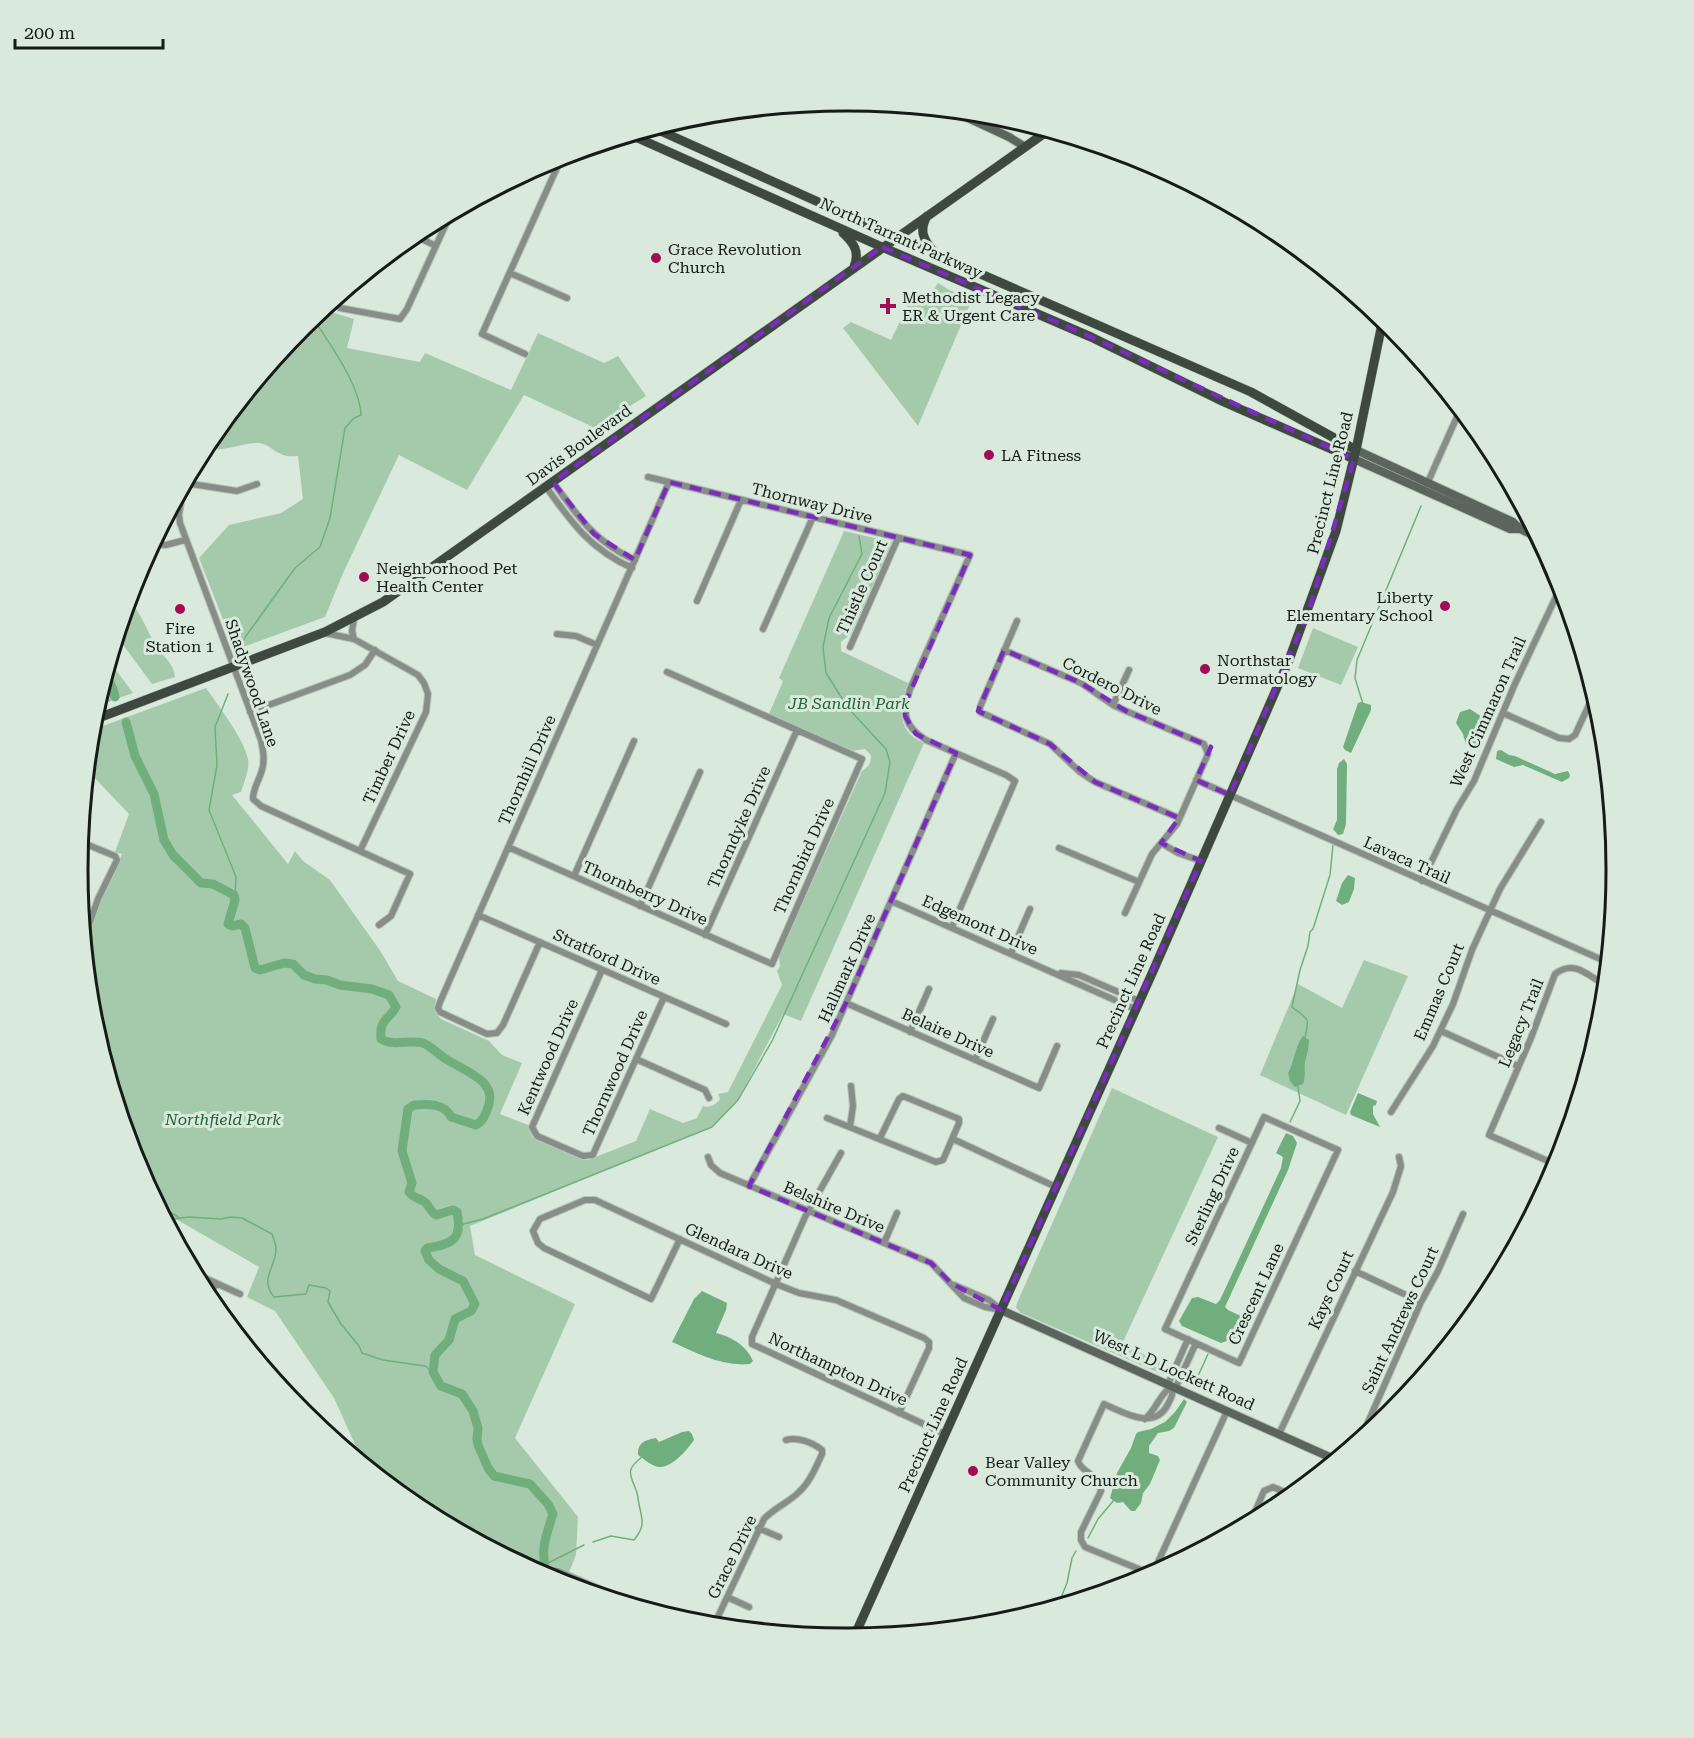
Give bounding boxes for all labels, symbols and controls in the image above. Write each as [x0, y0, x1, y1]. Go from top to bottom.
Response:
scale bar [15, 12, 164, 50]
text: 200 m [24, 22, 75, 43]
street label: North Tarrant Parkway [817, 194, 986, 283]
place label: Grace Revolution Church [668, 240, 802, 277]
marker: Grace Revolution Church [649, 251, 663, 265]
place label: Methodist Legacy ER & Urgent Care [902, 288, 1040, 325]
marker: Methodist Legacy ER & Urgent Care [879, 297, 897, 315]
street label: Davis Boulevard [523, 401, 635, 489]
street label: Precinct Line Road [1303, 410, 1357, 556]
place label: LA Fitness [1001, 446, 1082, 465]
marker: LA Fitness [982, 448, 996, 462]
street label: Thornway Drive [749, 479, 875, 527]
street label: Thistle Court [833, 537, 891, 637]
place label: Neighborhood Pet Health Center [376, 559, 517, 596]
marker: Neighborhood Pet Health Center [357, 570, 371, 584]
place label: Liberty Elementary School [1286, 588, 1434, 625]
marker: Liberty Elementary School [1438, 599, 1452, 613]
marker: Fire Station 1 [173, 602, 187, 616]
street label: Shadywood Lane [221, 617, 283, 749]
place label: Fire Station 1 [146, 619, 214, 656]
street label: West Cimmaron Trail [1446, 634, 1530, 790]
place label: Northstar Dermatology [1217, 651, 1317, 688]
street label: Cordero Drive [1059, 653, 1165, 719]
marker: Northstar Dermatology [1198, 662, 1212, 676]
park label: JB Sandlin Park [787, 694, 910, 713]
street label: Timber Drive [359, 707, 419, 807]
street label: Thornhill Drive [494, 712, 560, 828]
street label: Thorndyke Drive [704, 763, 775, 891]
street label: Thornbird Drive [770, 795, 838, 917]
street label: Lavaca Trail [1361, 832, 1453, 888]
street label: Thornberry Drive [579, 857, 711, 929]
street label: Edgemont Drive [919, 891, 1041, 959]
street label: Hallmark Drive [814, 910, 880, 1026]
street label: Precinct Line Road [1093, 910, 1169, 1052]
street label: Stratford Drive [550, 925, 664, 989]
street label: Emmas Court [1410, 940, 1468, 1044]
street label: Legacy Trail [1495, 976, 1547, 1070]
street label: Kentwood Drive [514, 996, 582, 1118]
street label: Belaire Drive [899, 1004, 997, 1062]
street label: Thornwood Drive [579, 1007, 651, 1139]
park label: Northfield Park [164, 1110, 281, 1129]
street label: Sterling Drive [1181, 1144, 1243, 1248]
street label: Belshire Drive [780, 1177, 888, 1237]
street label: Glendara Drive [682, 1219, 796, 1283]
street label: Crescent Lane [1224, 1240, 1288, 1348]
street label: Saint Andrews Court [1358, 1243, 1442, 1396]
street label: Kays Court [1304, 1248, 1358, 1332]
street label: West L D Lockett Road [1090, 1326, 1258, 1414]
street label: Northampton Drive [766, 1328, 911, 1410]
street label: Precinct Line Road [895, 1354, 971, 1496]
place label: Bear Valley Community Church [985, 1453, 1138, 1490]
marker: Bear Valley Community Church [966, 1464, 980, 1478]
street label: Grace Drive [704, 1512, 761, 1602]

